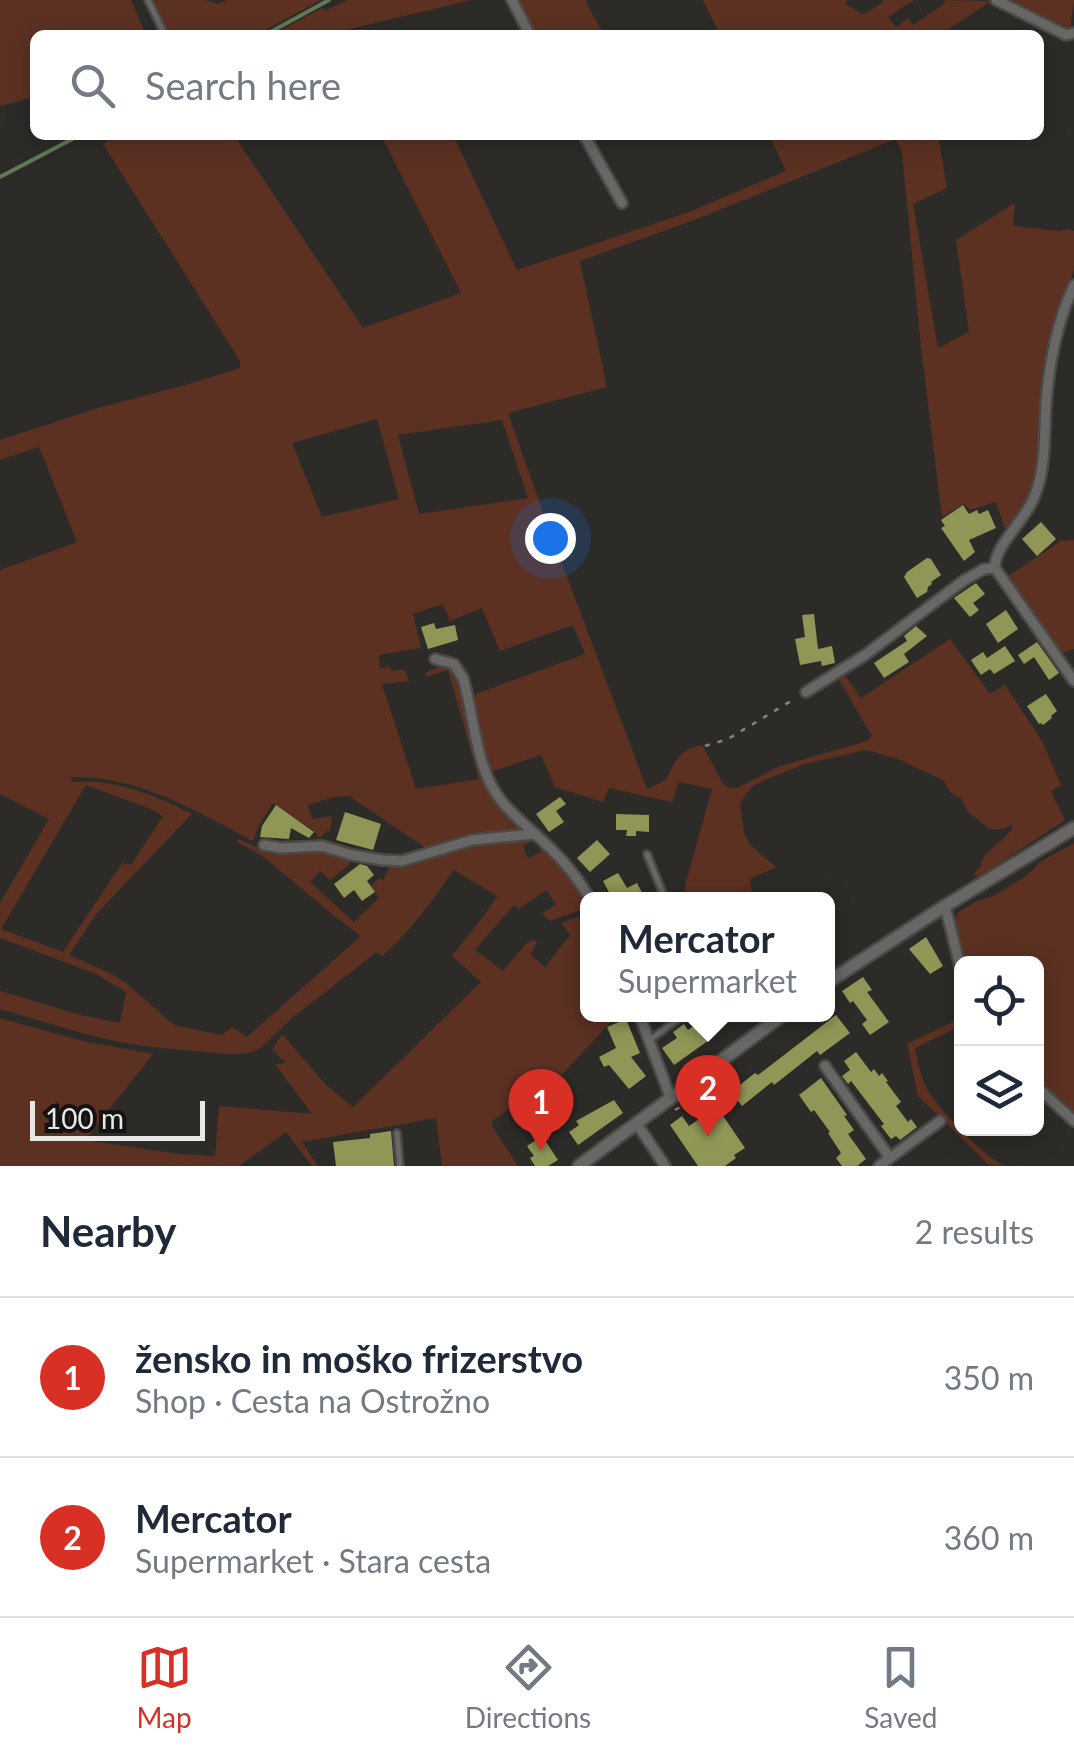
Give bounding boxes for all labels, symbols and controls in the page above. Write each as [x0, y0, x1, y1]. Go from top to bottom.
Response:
search box [30, 30, 1044, 140]
icon: search [65, 58, 120, 113]
text: Search here [145, 62, 341, 108]
your location [525, 513, 576, 564]
popup [580, 892, 835, 1022]
text: Mercator [618, 915, 775, 961]
map controls [954, 956, 1044, 1136]
button: locate [954, 956, 1044, 1046]
text: Supermarket [618, 961, 797, 1000]
button: layers [954, 1046, 1044, 1136]
pin: 2 [676, 1054, 740, 1137]
pin: 1 [508, 1068, 574, 1151]
scale bar [30, 1096, 205, 1140]
text: 100 m [45, 1101, 124, 1135]
text: Nearby [40, 1206, 177, 1256]
text: 2 results [915, 1212, 1034, 1251]
text: žensko in moško frizerstvo [135, 1335, 583, 1381]
text: 1 [63, 1358, 82, 1397]
text: 350 m [944, 1358, 1034, 1397]
text: Shop · Cesta na Ostrožno [135, 1381, 490, 1420]
text: Mercator [135, 1495, 292, 1541]
text: 2 [63, 1518, 82, 1557]
text: 360 m [944, 1518, 1034, 1557]
text: Supermarket · Stara cesta [135, 1541, 491, 1580]
tab: Map [137, 1640, 192, 1734]
tab: Directions [465, 1640, 591, 1734]
tab: Saved [864, 1640, 937, 1734]

